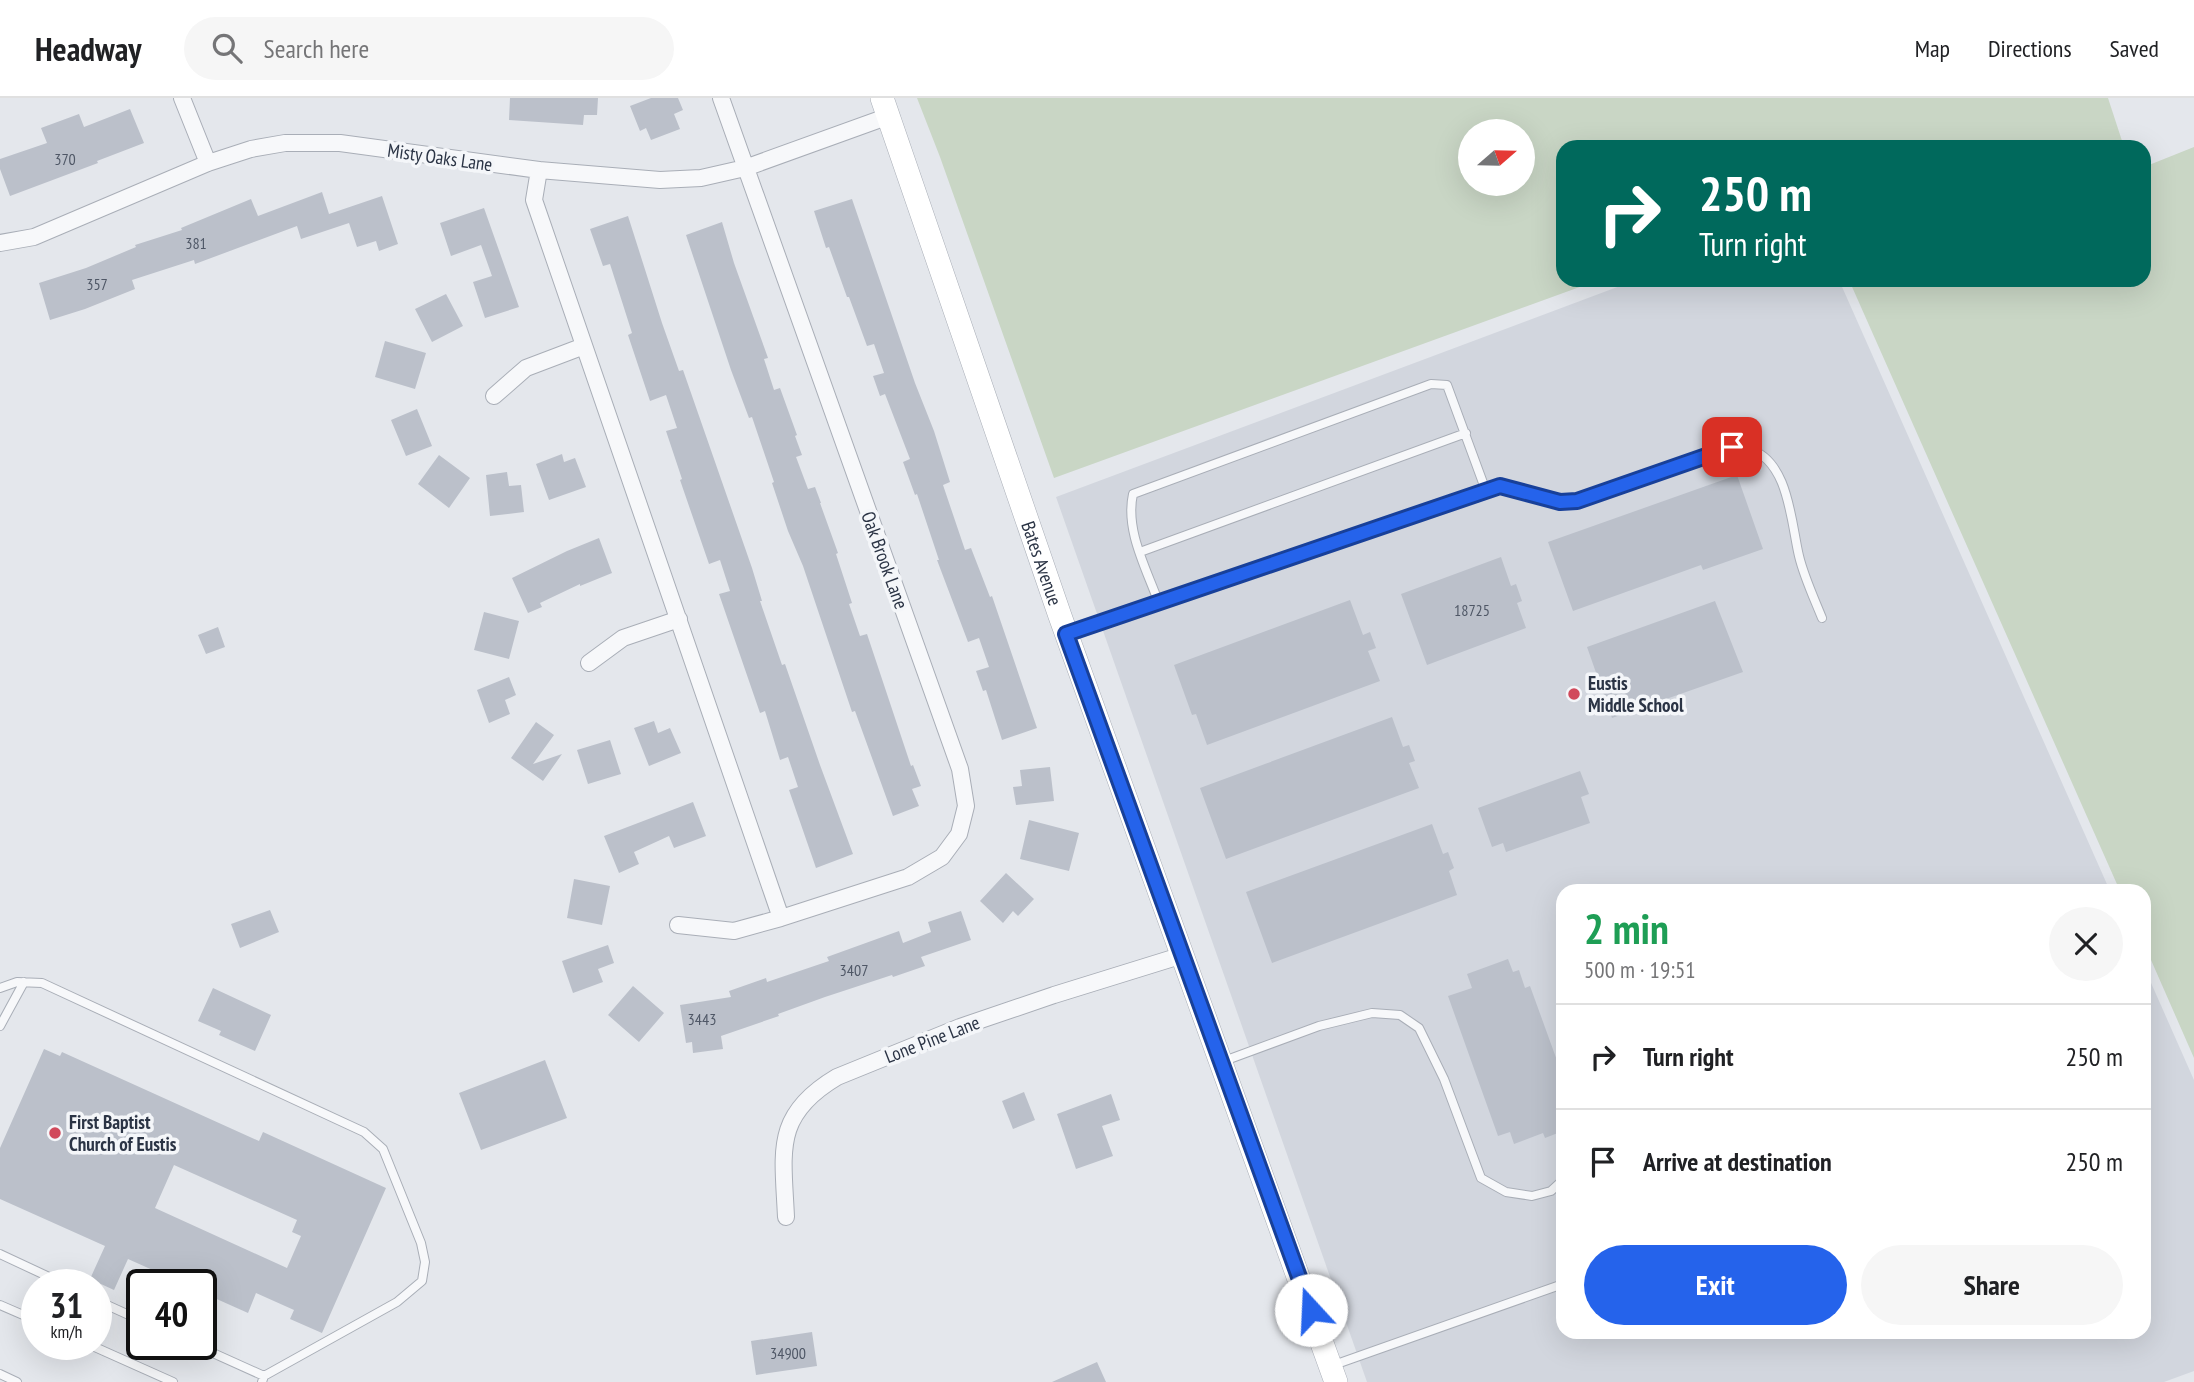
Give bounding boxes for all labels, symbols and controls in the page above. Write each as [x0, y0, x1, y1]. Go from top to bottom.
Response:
search box [184, 17, 674, 80]
text: Headway [35, 27, 142, 70]
icon: search [208, 29, 246, 67]
text: Search here [264, 32, 369, 65]
text: Map [1915, 33, 1950, 64]
text: Directions [1988, 33, 2072, 64]
text: Saved [2110, 33, 2159, 64]
north arrow [1458, 119, 1535, 196]
map controls [1458, 119, 1535, 196]
street label: Misty Oaks Lane [386, 138, 494, 176]
house number: 370 [54, 149, 76, 169]
text: 250 m [1699, 161, 1812, 225]
icon: right [1584, 168, 1675, 259]
text: Turn right [1699, 223, 1807, 265]
house number: 381 [185, 233, 207, 253]
house number: 357 [86, 274, 108, 294]
pin [1702, 417, 1762, 477]
icon: arrive [1713, 428, 1751, 466]
street label: Oak Brook Lane [856, 508, 914, 612]
street label: Bates Avenue [1016, 518, 1068, 609]
house number: 18725 [1454, 600, 1490, 620]
place label: Eustis Middle School [1588, 671, 1684, 717]
marker: Eustis Middle School [1566, 686, 1582, 702]
text: 2 min [1584, 901, 1669, 956]
button: close [2049, 907, 2123, 981]
text: 500 m · 19:51 [1584, 955, 1696, 984]
house number: 3407 [840, 960, 868, 980]
house number: 3443 [688, 1009, 716, 1029]
street label: Lone Pine Lane [881, 1010, 983, 1068]
icon: right [1584, 1038, 1622, 1076]
text: Turn right [1643, 1040, 1734, 1073]
text: 250 m [2065, 1040, 2123, 1073]
place label: First Baptist Church of Eustis [69, 1110, 177, 1156]
marker: First Baptist Church of Eustis [47, 1125, 63, 1141]
icon: arrive [1584, 1143, 1622, 1181]
text: Arrive at destination [1643, 1145, 1832, 1178]
text: 250 m [2065, 1145, 2123, 1178]
button: Exit [1584, 1245, 1847, 1325]
button: Share [1861, 1245, 2123, 1325]
speed limit sign: 40 [126, 1269, 217, 1360]
position arrow [1274, 1273, 1348, 1347]
text: 31 [50, 1282, 83, 1328]
text: km/h [51, 1320, 82, 1343]
house number: 34900 [770, 1343, 806, 1363]

